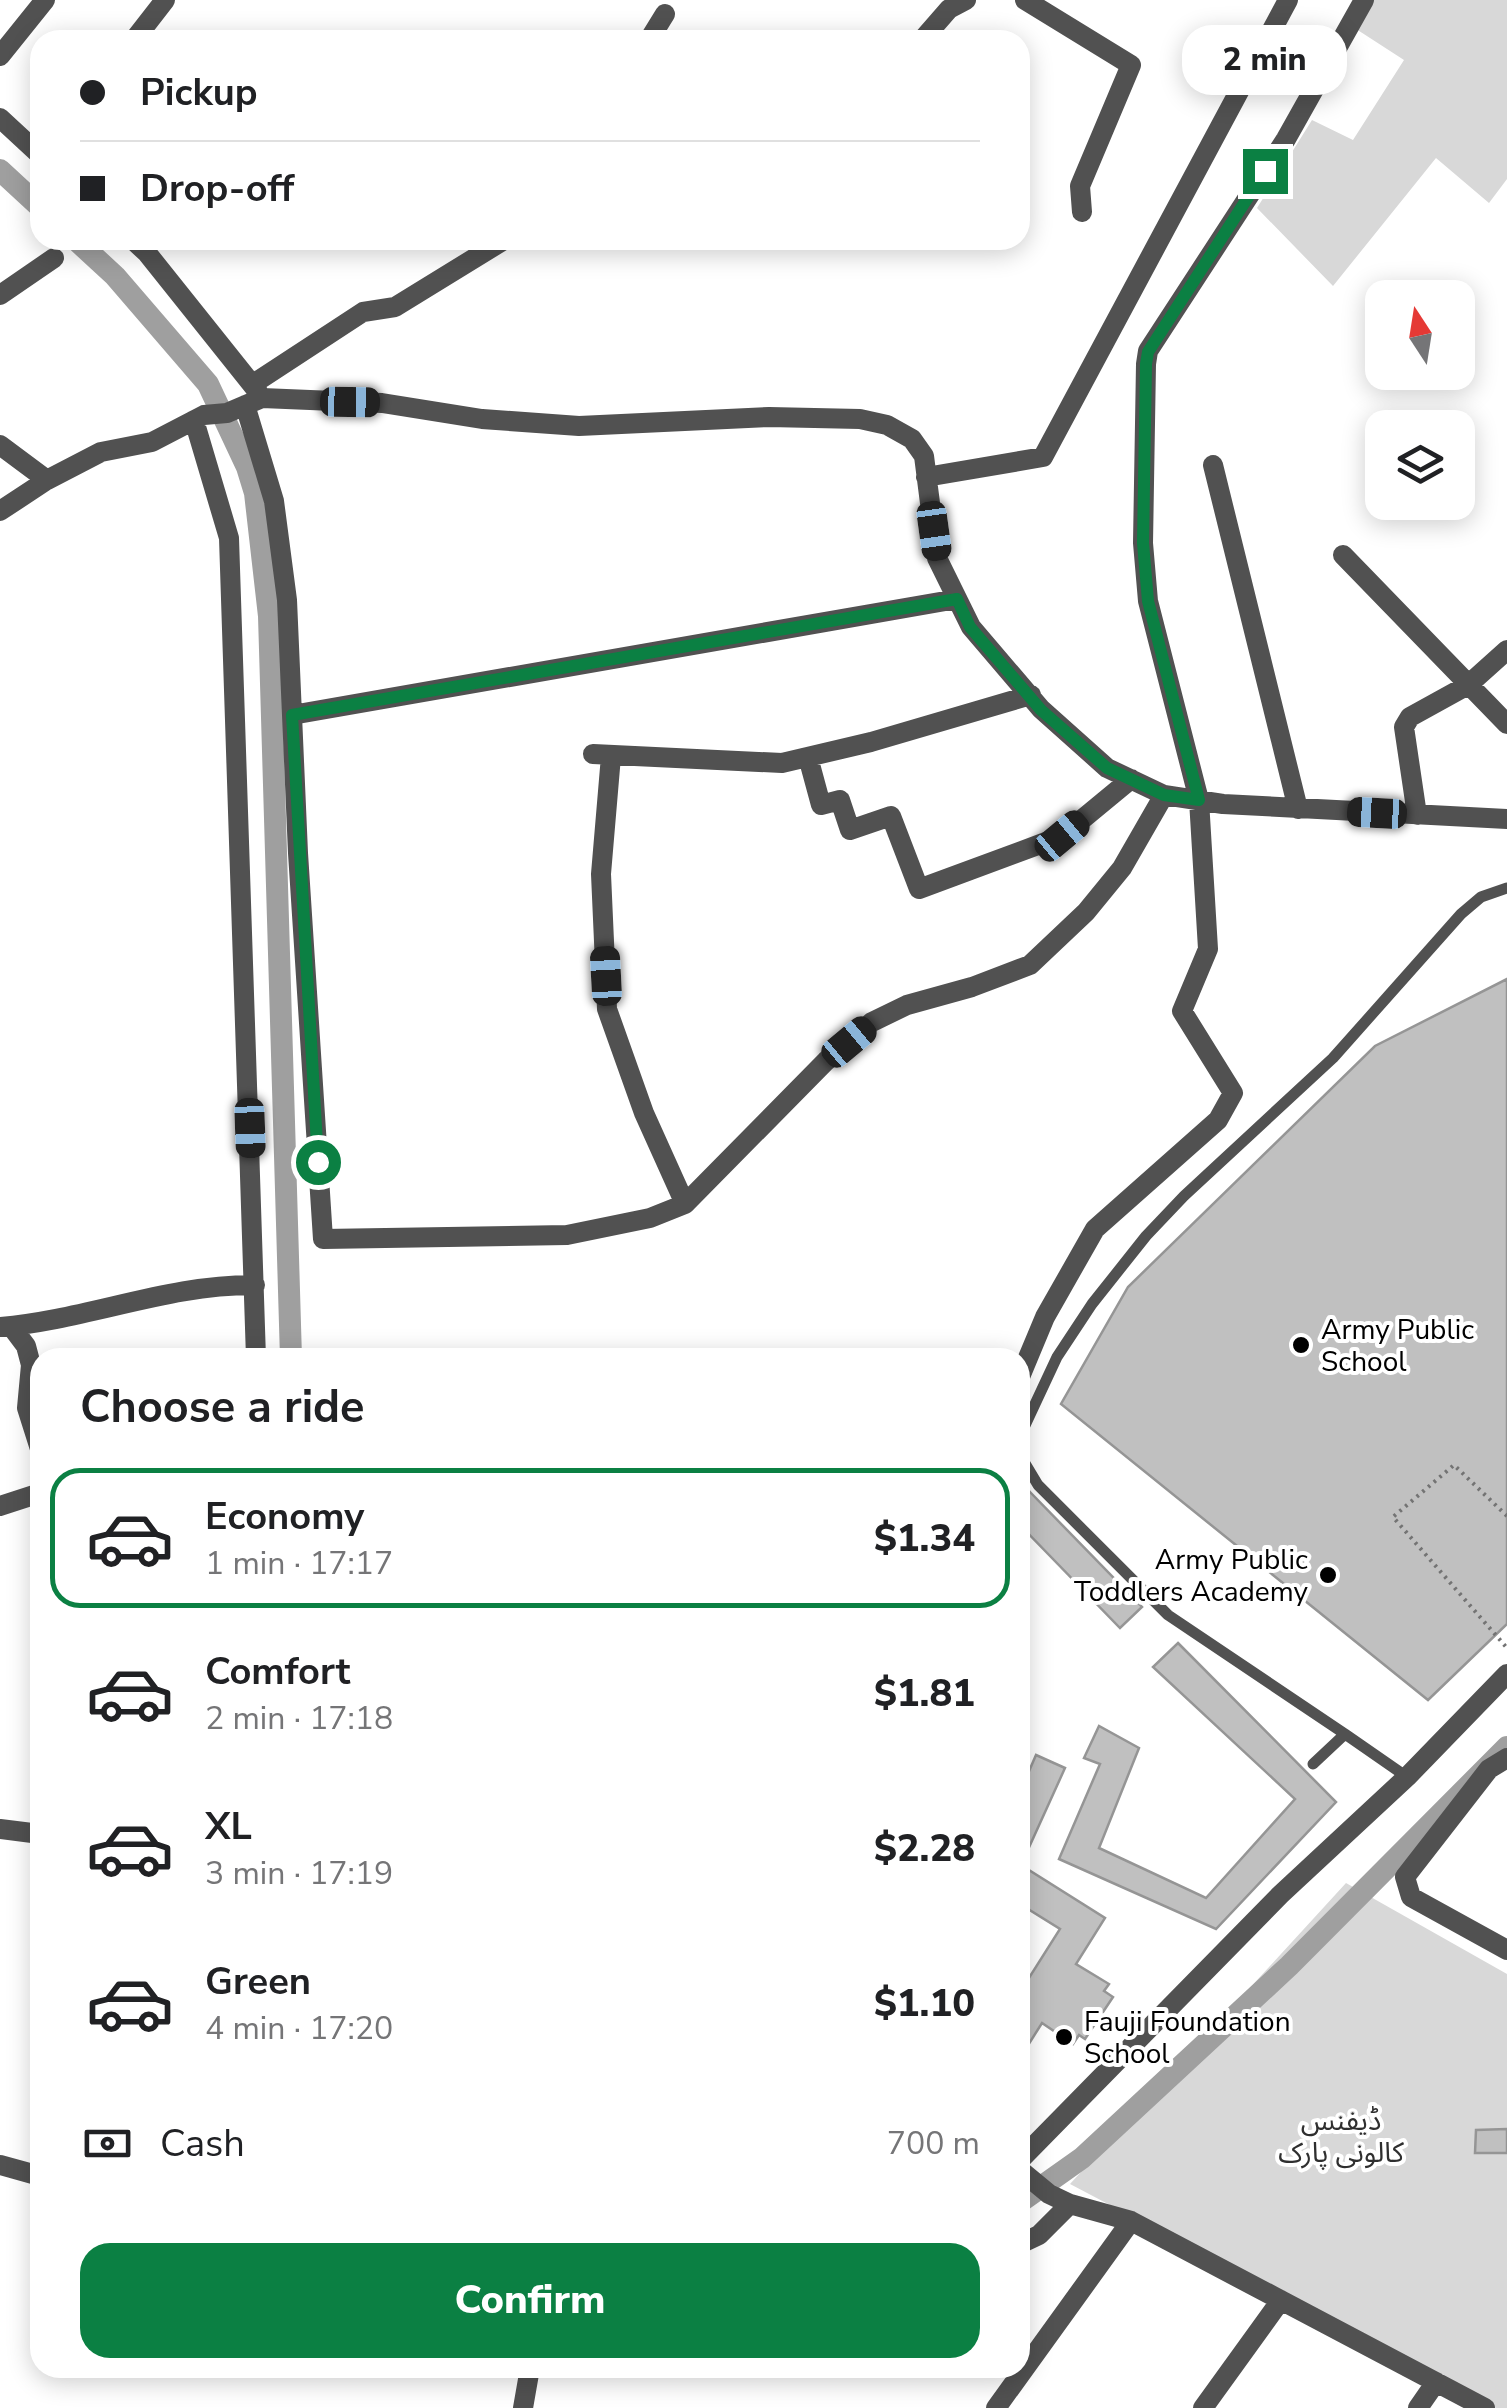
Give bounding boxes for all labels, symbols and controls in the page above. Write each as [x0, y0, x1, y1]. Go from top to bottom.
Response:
callout: 2 min [1182, 26, 1348, 96]
text: 2 min [1222, 38, 1307, 81]
text: Pickup [140, 67, 258, 118]
route end [1243, 149, 1288, 194]
text: Drop-off [140, 163, 294, 214]
north arrow [1365, 280, 1475, 390]
map controls [1365, 280, 1475, 520]
car [320, 386, 380, 418]
button: layers [1365, 410, 1475, 520]
car [915, 499, 953, 563]
car [1346, 796, 1408, 830]
car [1029, 805, 1095, 867]
car [589, 945, 623, 1007]
car [816, 1011, 882, 1073]
car [234, 1097, 266, 1159]
route start [296, 1140, 341, 1185]
place label: Army Public School [1321, 1311, 1474, 1381]
marker: Army Public School [1290, 1334, 1312, 1356]
text: Choose a ride [80, 1377, 365, 1438]
text: Economy [205, 1491, 364, 1542]
icon: car [85, 1493, 175, 1583]
text: $1.34 [874, 1513, 975, 1564]
place label: Army Public Toddlers Academy [1074, 1541, 1309, 1611]
text: 1 min · 17:17 [205, 1542, 393, 1585]
marker: Army Public Toddlers Academy [1317, 1564, 1339, 1586]
text: Comfort [205, 1646, 350, 1697]
icon: car [85, 1648, 175, 1738]
text: $1.81 [874, 1668, 975, 1719]
text: 2 min · 17:18 [205, 1697, 393, 1740]
text: XL [205, 1801, 252, 1852]
icon: car [85, 1803, 175, 1893]
text: $2.28 [874, 1823, 975, 1874]
text: 3 min · 17:19 [205, 1852, 393, 1895]
text: Green [205, 1956, 311, 2007]
icon: car [85, 1958, 175, 2048]
text: $1.10 [874, 1978, 975, 2029]
place label: Fauji Foundation School [1084, 2003, 1291, 2073]
text: 4 min · 17:20 [205, 2007, 393, 2050]
marker: Fauji Foundation School [1053, 2026, 1075, 2048]
park label: ڈیفنس کالونی پارک [1278, 2102, 1404, 2172]
icon: cash [80, 2116, 135, 2171]
text: Cash [160, 2118, 245, 2169]
text: 700 m [887, 2122, 980, 2165]
button: Confirm [80, 2243, 980, 2358]

